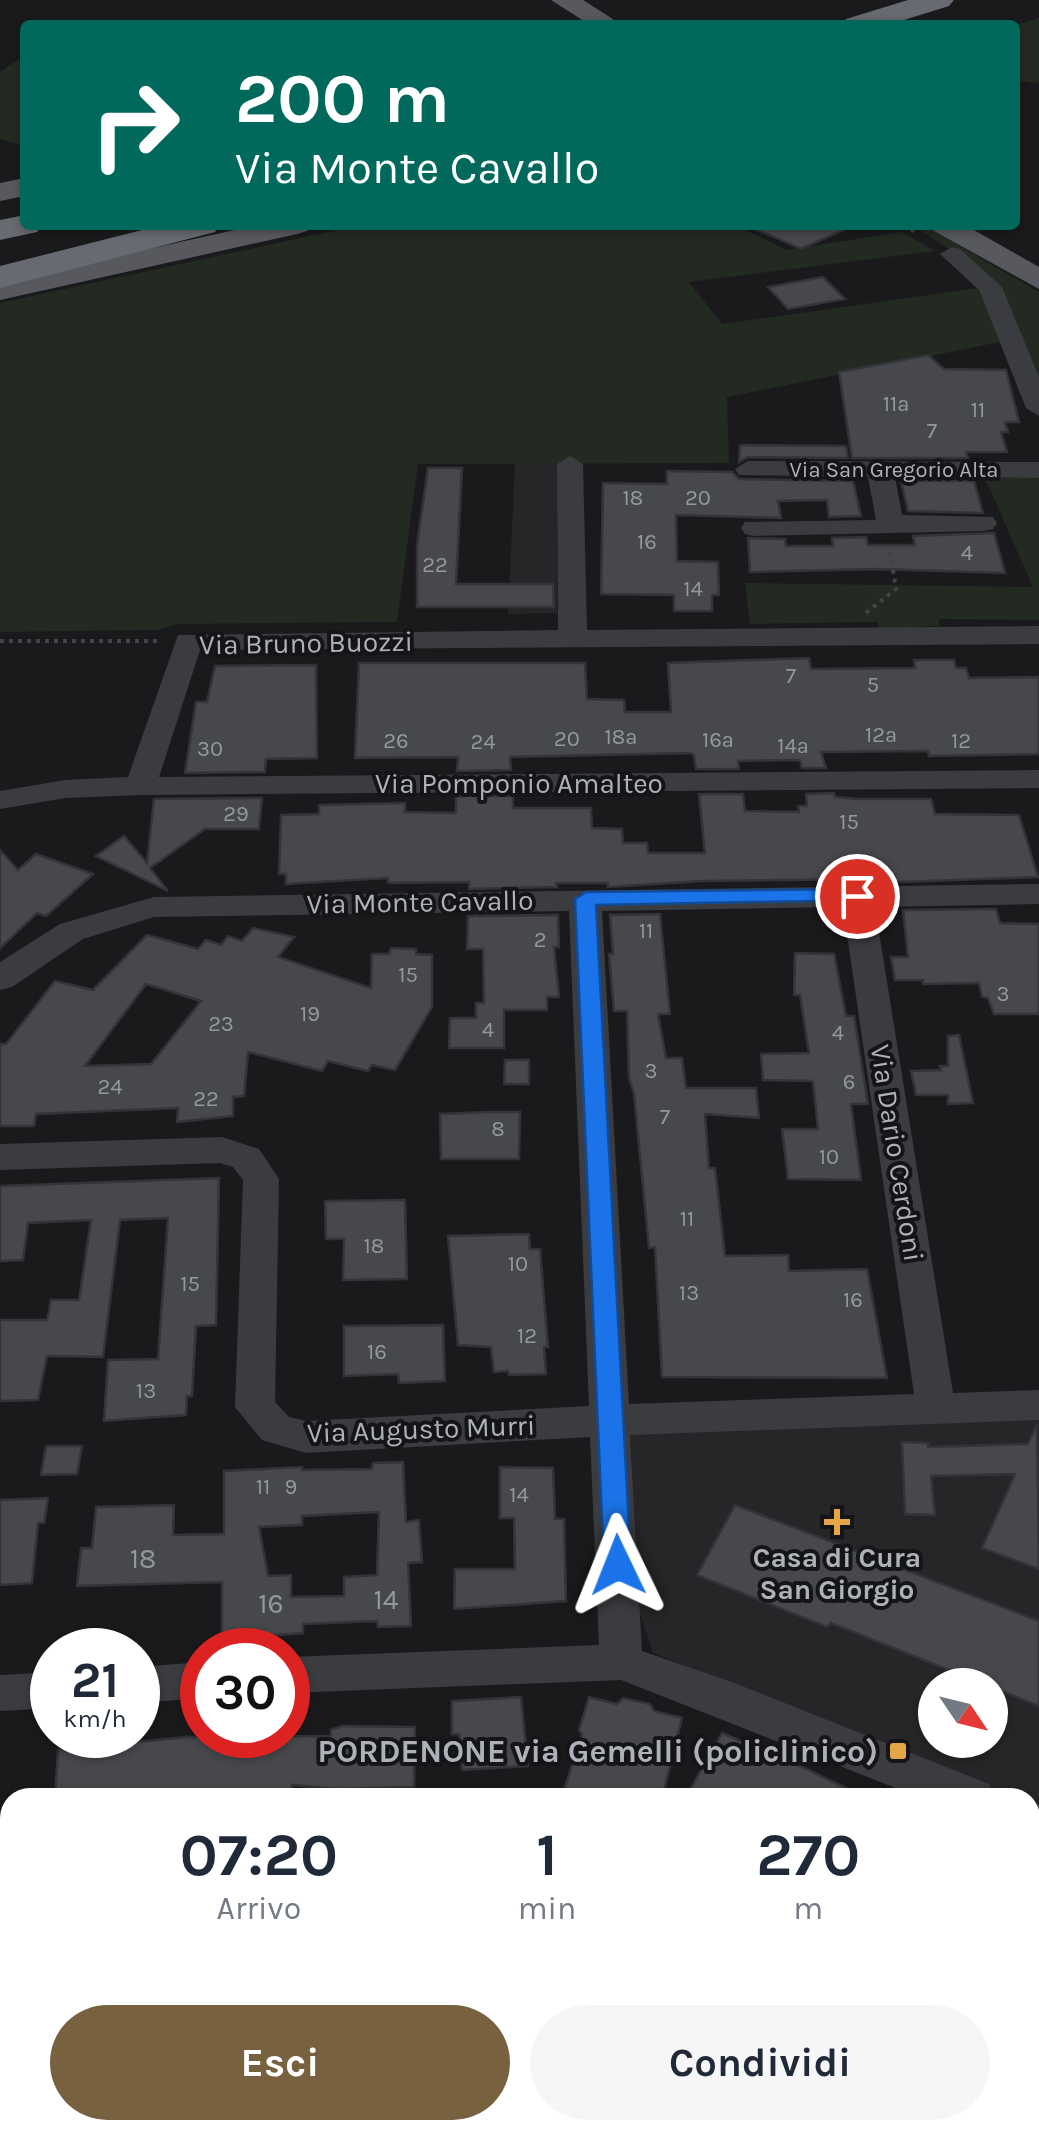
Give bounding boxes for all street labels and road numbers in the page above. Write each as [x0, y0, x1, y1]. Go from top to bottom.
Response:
street label: Via San Gregorio Alta [790, 457, 998, 483]
street label: Via Bruno Buozzi [199, 625, 413, 661]
street label: Via Pomponio Amalteo [375, 767, 663, 800]
street label: Via Monte Cavallo [306, 884, 534, 920]
street label: Via Dario Cerdoni [864, 1042, 930, 1264]
street label: Via Augusto Murri [306, 1409, 536, 1449]

